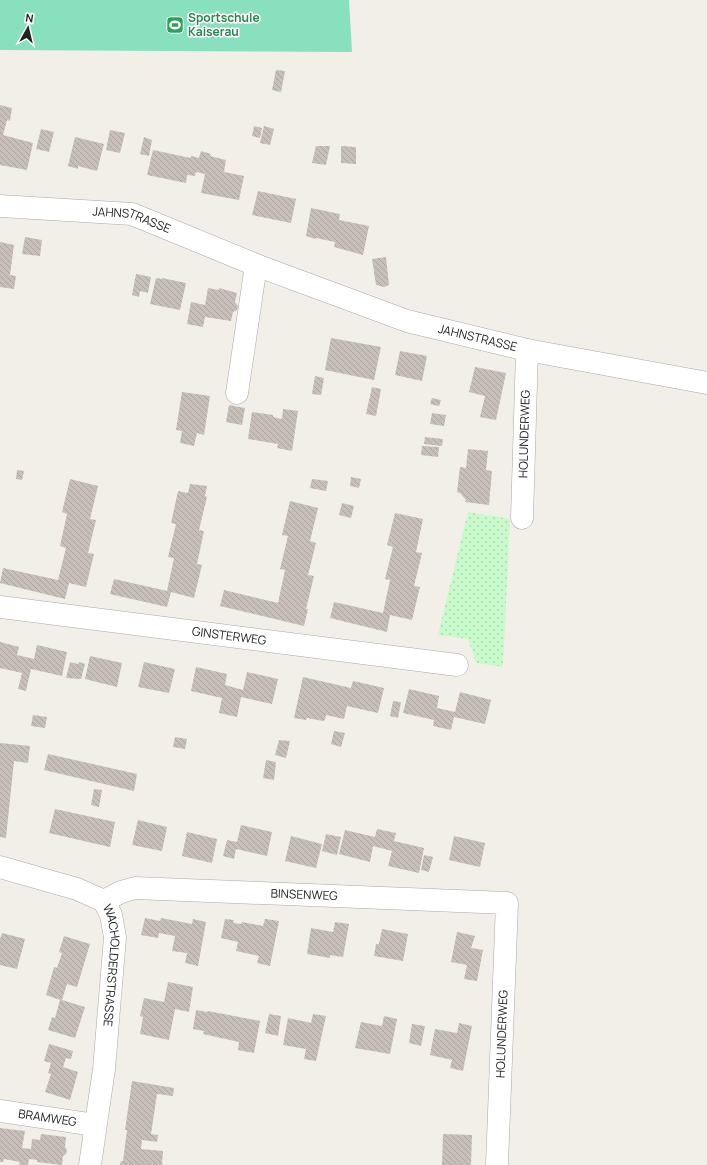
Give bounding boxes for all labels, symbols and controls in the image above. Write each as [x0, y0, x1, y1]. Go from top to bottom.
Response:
north arrow [8, 8, 48, 48]
place label: Sportschule Kaiserau [188, 9, 260, 40]
text: N [25, 10, 35, 26]
sports icon: Sportschule Kaiserau [165, 15, 185, 35]
street label: JAHNSTRASSE [92, 203, 174, 237]
street label: JAHNSTRASSE [436, 320, 519, 355]
street label: HOLUNDERWEG [514, 389, 534, 478]
street label: GINSTERWEG [191, 622, 268, 649]
street label: BINSENWEG [270, 884, 338, 904]
street label: WACHOLDERSTRASSE [99, 901, 124, 1028]
street label: HOLUNDERWEG [491, 989, 512, 1078]
street label: BRAMWEG [17, 1105, 78, 1130]

